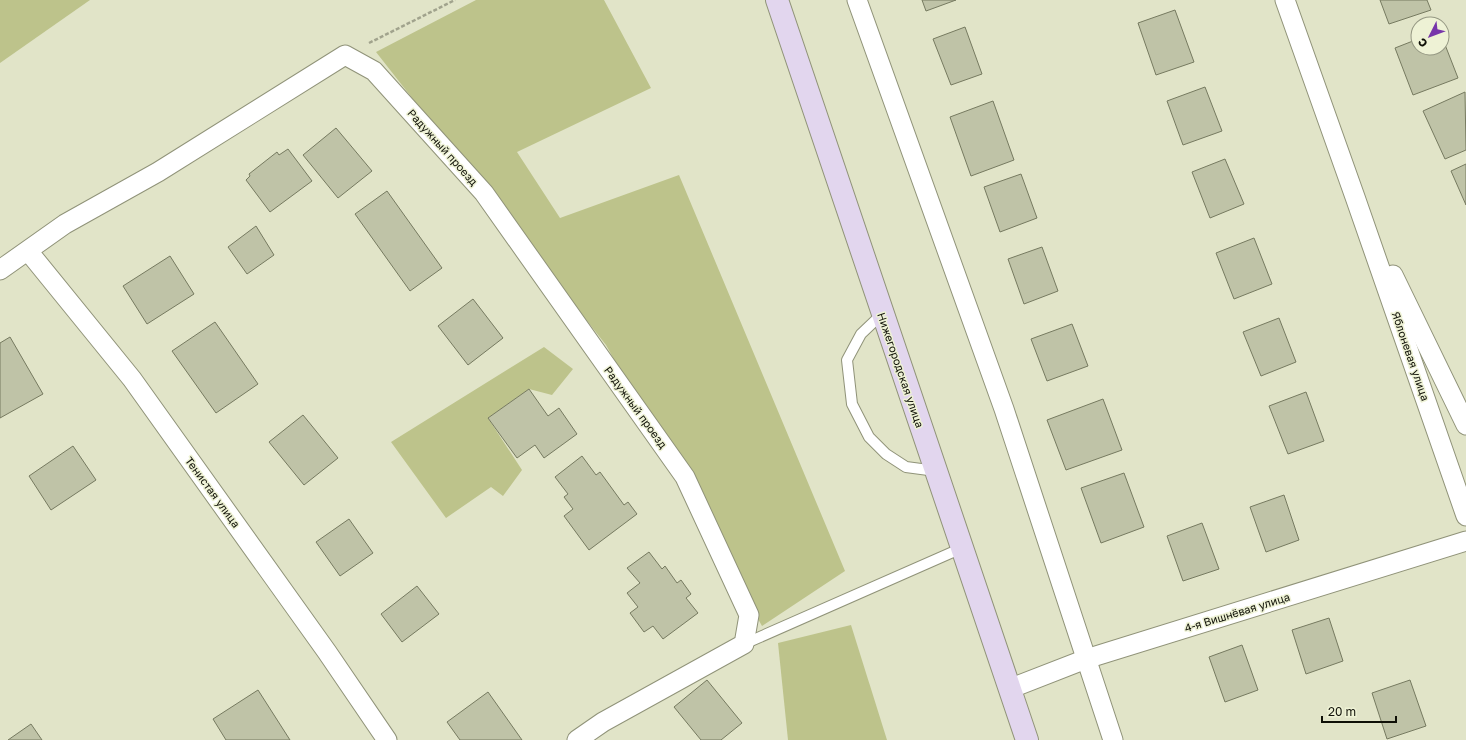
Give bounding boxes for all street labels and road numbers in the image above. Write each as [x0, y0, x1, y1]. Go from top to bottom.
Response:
street label: Радужный проезд [405, 106, 481, 188]
street label: Яблоневая улица [1390, 310, 1432, 402]
street label: Нижегородская улица [875, 311, 927, 429]
street label: Радужный проезд [602, 364, 670, 451]
street label: Тенистая улица [183, 454, 243, 530]
street label: 4-я Вишнёвая улица [1183, 590, 1291, 634]

